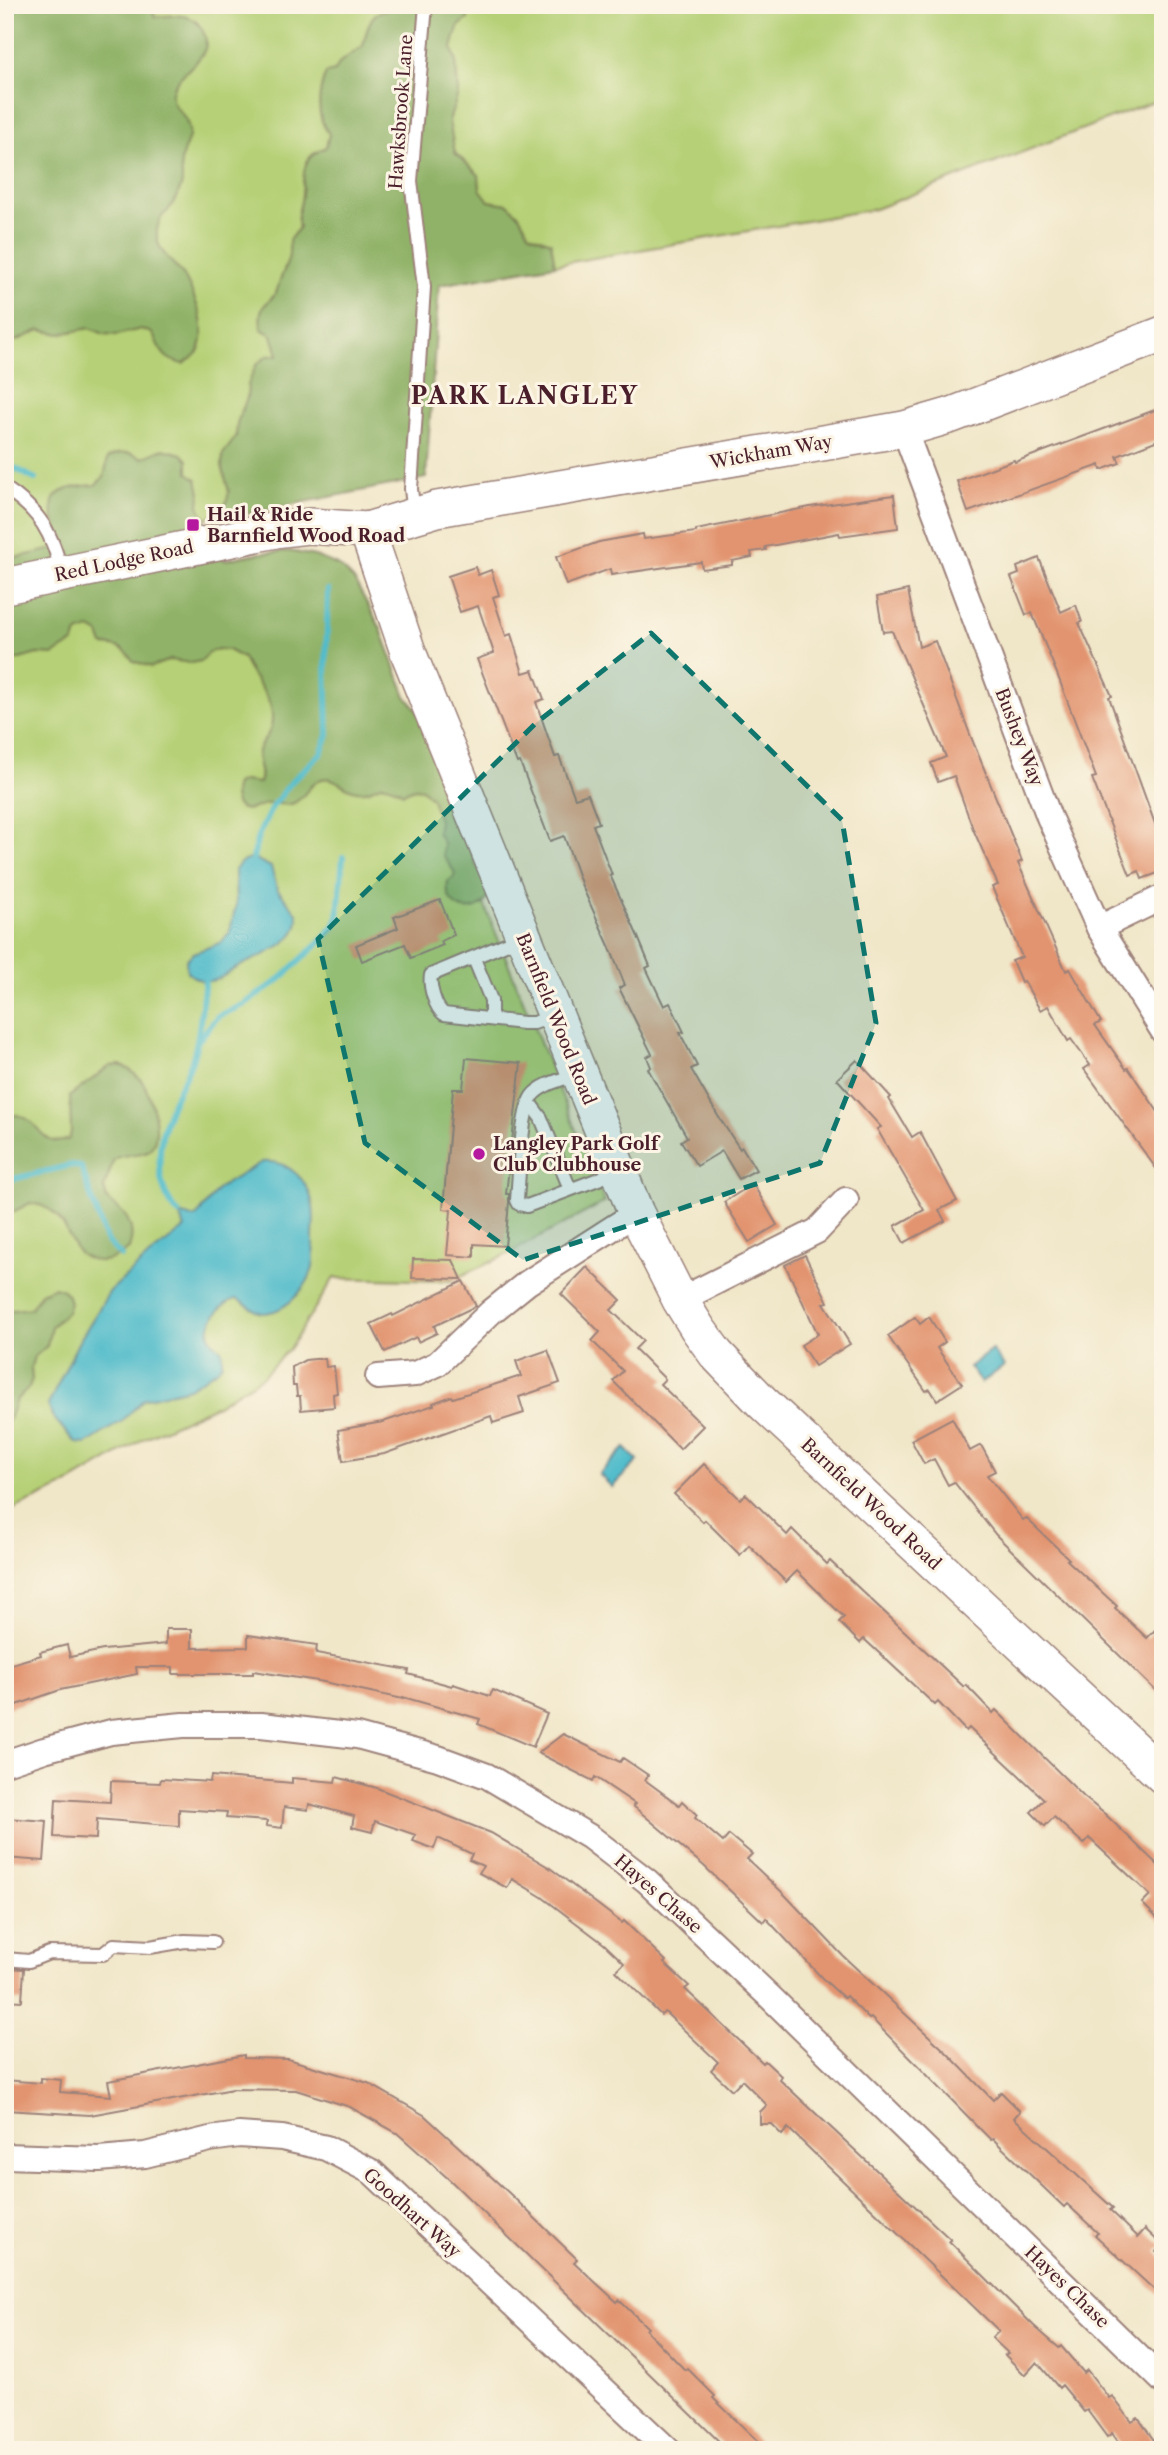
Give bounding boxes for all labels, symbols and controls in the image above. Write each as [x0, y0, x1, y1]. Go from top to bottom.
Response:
street label: Hawksbrook Lane [385, 34, 417, 190]
district label: PARK LANGLEY [411, 381, 639, 410]
street label: Wickham Way [707, 430, 835, 474]
place label: Hail & Ride Barnfield Wood Road [207, 504, 405, 547]
marker: Hail & Ride Barnfield Wood Road [185, 517, 201, 533]
street label: Red Lodge Road [53, 536, 196, 586]
street label: Bushey Way [990, 685, 1048, 790]
street label: Barnfield Wood Road [511, 930, 601, 1108]
place label: Langley Park Golf Club Clubhouse [493, 1133, 661, 1176]
marker: Langley Park Golf Club Clubhouse [471, 1146, 487, 1162]
street label: Barnfield Wood Road [796, 1433, 946, 1575]
street label: Hayes Chase [610, 1850, 706, 1938]
street label: Goodhart Way [359, 2163, 466, 2263]
street label: Hayes Chase [1020, 2241, 1114, 2333]

